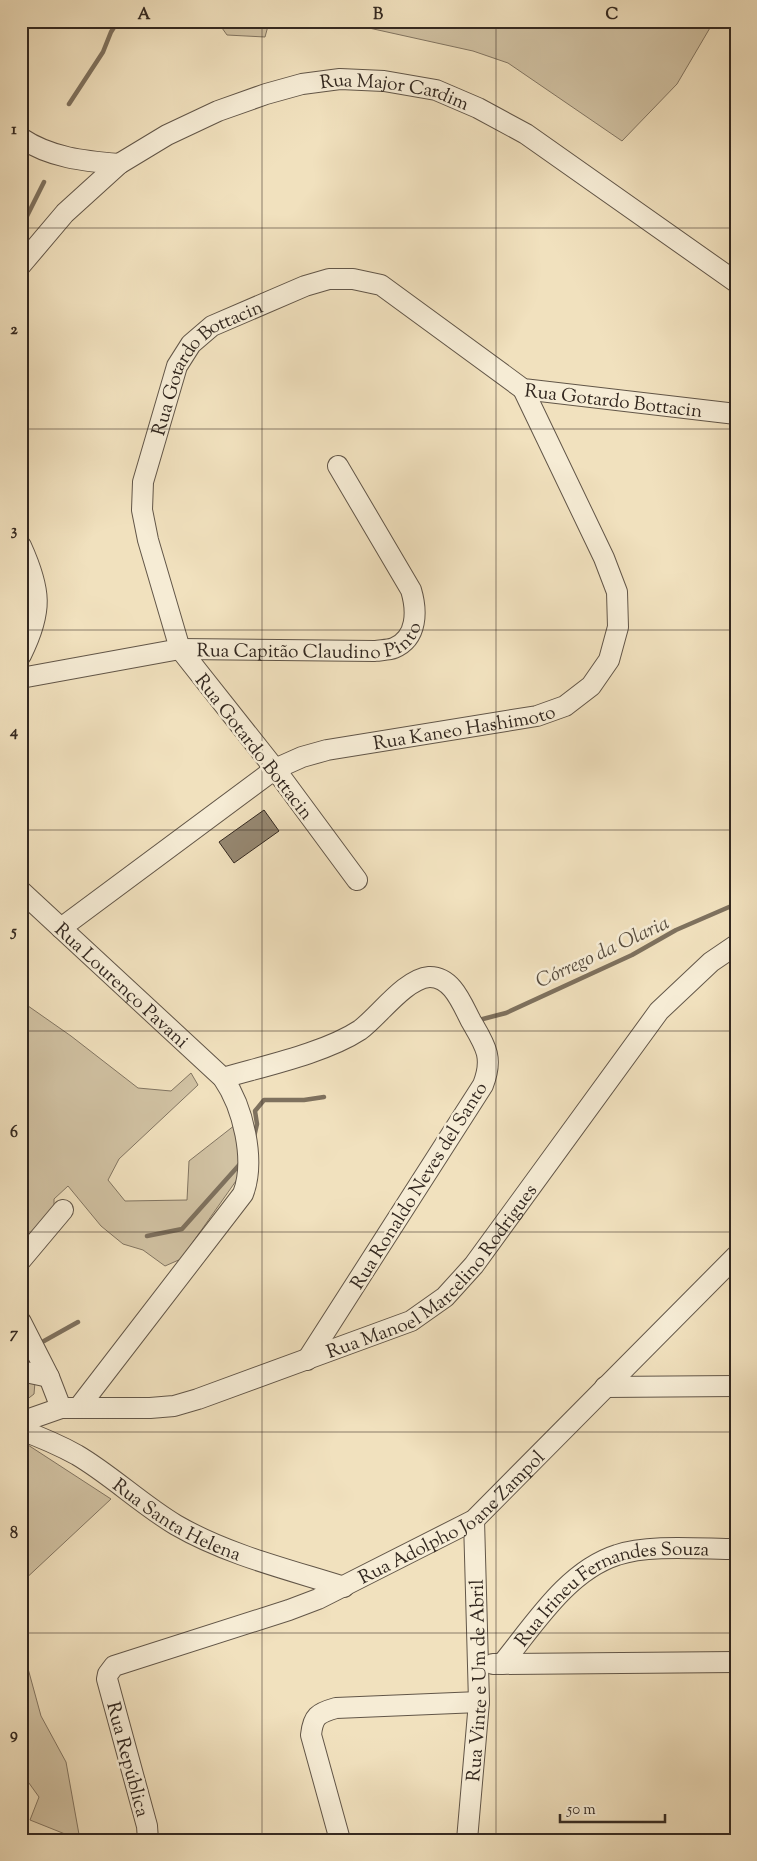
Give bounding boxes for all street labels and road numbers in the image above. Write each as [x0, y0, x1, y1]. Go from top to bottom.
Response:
street label: Rua Major Cardim [318, 68, 473, 119]
street label: Rua Gotardo Bottacin [146, 295, 268, 439]
street label: Rua Gotardo Bottacin [523, 378, 704, 426]
street label: Rua Capitão Claudino Pinto [196, 619, 429, 668]
street label: Rua Gotardo Bottacin [187, 669, 319, 826]
street label: Rua Kaneo Hashimoto [371, 699, 560, 758]
street label: Rua Lourenço Pavani [48, 918, 194, 1056]
street label: Rua Ronaldo Neves del Santo [345, 1077, 495, 1295]
street label: Rua Manoel Marcelino Rodrigues [323, 1179, 545, 1367]
street label: Rua Adolpho Joane Zampol [354, 1445, 552, 1592]
street label: Rua Santa Helena [106, 1473, 245, 1569]
street label: Rua Irineu Fernandes Souza [510, 1537, 710, 1653]
street label: Rua Vinte e Um de Abril [461, 1579, 495, 1783]
street label: Rua República [98, 1699, 155, 1820]

